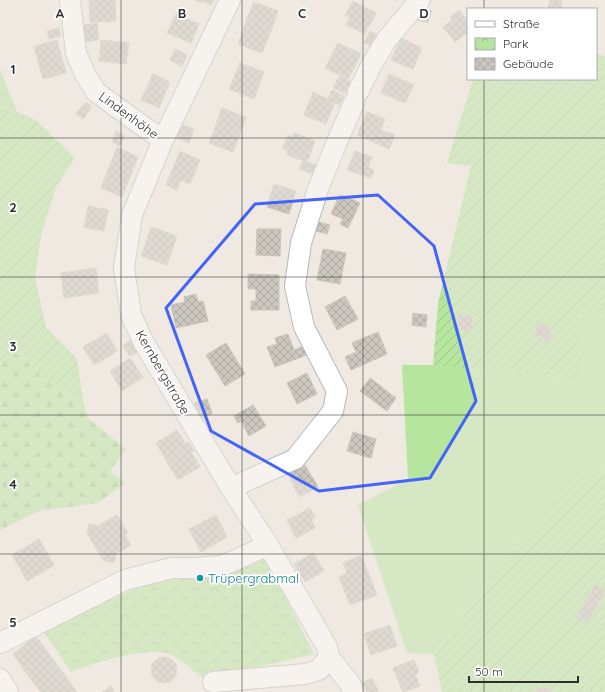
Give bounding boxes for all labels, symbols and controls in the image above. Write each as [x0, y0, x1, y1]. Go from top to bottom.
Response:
text: A [56, 5, 65, 21]
text: B [178, 5, 186, 21]
text: C [298, 5, 306, 21]
text: D [419, 5, 429, 21]
legend [467, 8, 597, 80]
text: Straße [503, 16, 540, 31]
text: Park [503, 36, 528, 51]
text: Gebäude [503, 56, 554, 71]
text: 1 [10, 61, 16, 77]
street label: Lindenhöhe [96, 88, 162, 142]
text: 2 [9, 199, 17, 215]
street label: Kernbergstraße [132, 327, 194, 417]
text: 3 [10, 338, 17, 354]
text: 4 [9, 476, 17, 492]
place label: Trüpergrabmal [208, 570, 299, 586]
marker: Trüpergrabmal [195, 573, 205, 583]
text: 5 [9, 614, 17, 630]
scale bar [469, 658, 578, 684]
text: 50 m [475, 664, 503, 679]

